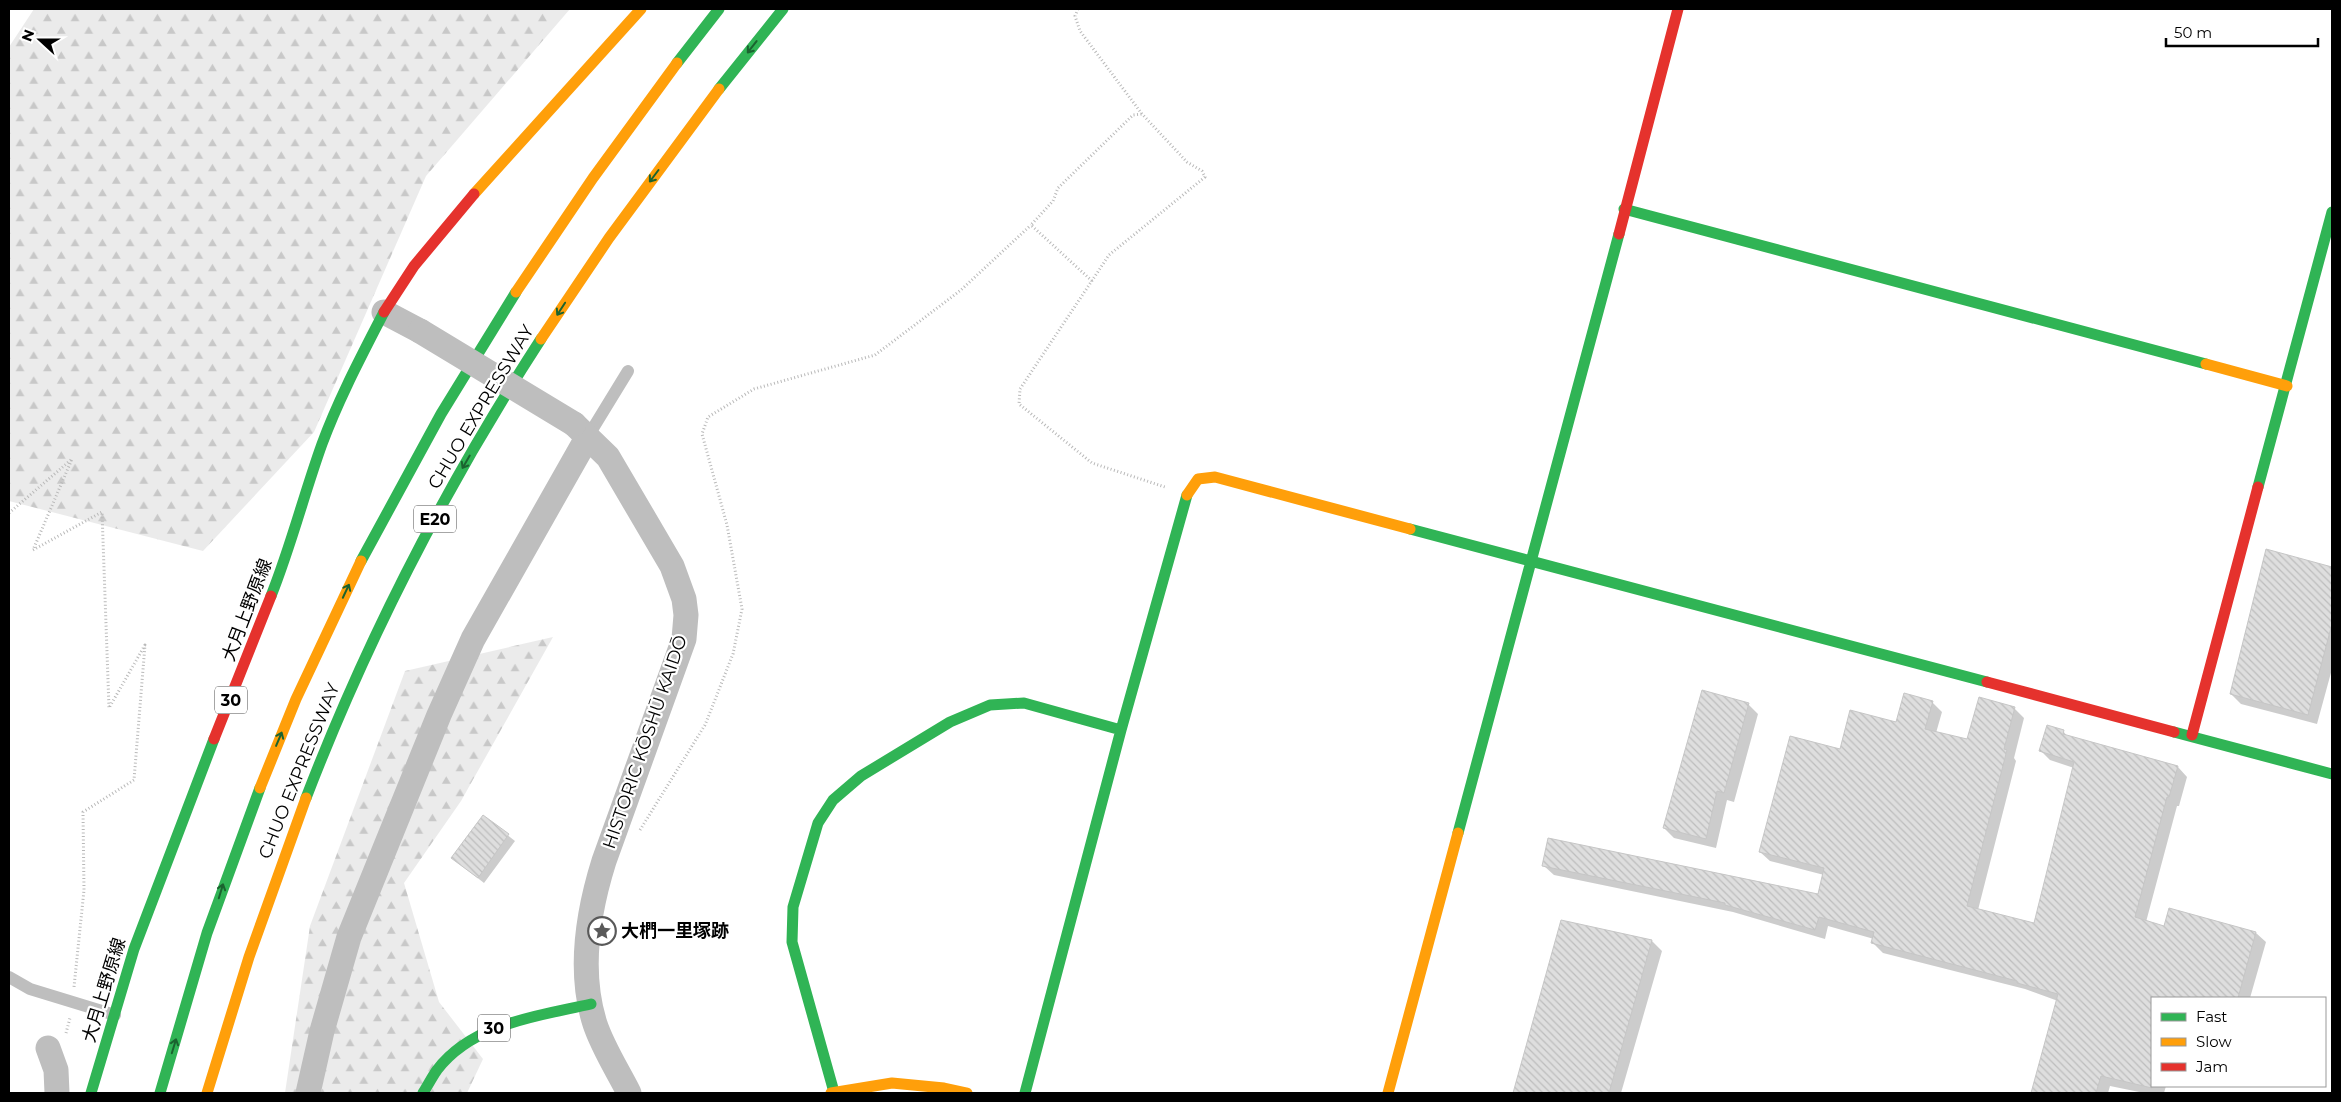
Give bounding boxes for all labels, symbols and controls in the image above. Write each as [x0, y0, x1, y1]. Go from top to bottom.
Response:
north arrow [15, 15, 65, 65]
scale bar [2166, 15, 2318, 47]
text: 50 m [2174, 23, 2212, 42]
text: N [17, 27, 38, 44]
one-way arrow [747, 40, 758, 53]
one-way arrow [649, 169, 659, 183]
one-way arrow [555, 302, 565, 316]
street label: CHUO EXPRESSWAY [423, 320, 539, 493]
one-way arrow [461, 455, 471, 469]
road number: E20 [414, 506, 456, 532]
street label: 大月上野原線 [217, 556, 277, 664]
one-way arrow [342, 584, 351, 599]
street label: HISTORIC KŌSHŪ KAIDŌ [598, 632, 692, 852]
street label: CHUO EXPRESSWAY [254, 679, 345, 862]
road number: 30 [215, 686, 247, 714]
one-way arrow [275, 732, 285, 747]
one-way arrow [217, 883, 227, 899]
place icon: 大椚一里塚跡 [587, 916, 617, 946]
place label: 大椚一里塚跡 [621, 920, 729, 942]
street label: 大月上野原線 [78, 935, 130, 1045]
legend [2151, 997, 2326, 1087]
text: Fast [2196, 1007, 2227, 1026]
road number: 30 [478, 1014, 510, 1042]
text: Slow [2196, 1032, 2232, 1051]
one-way arrow [169, 1039, 179, 1055]
text: Jam [2195, 1057, 2228, 1076]

